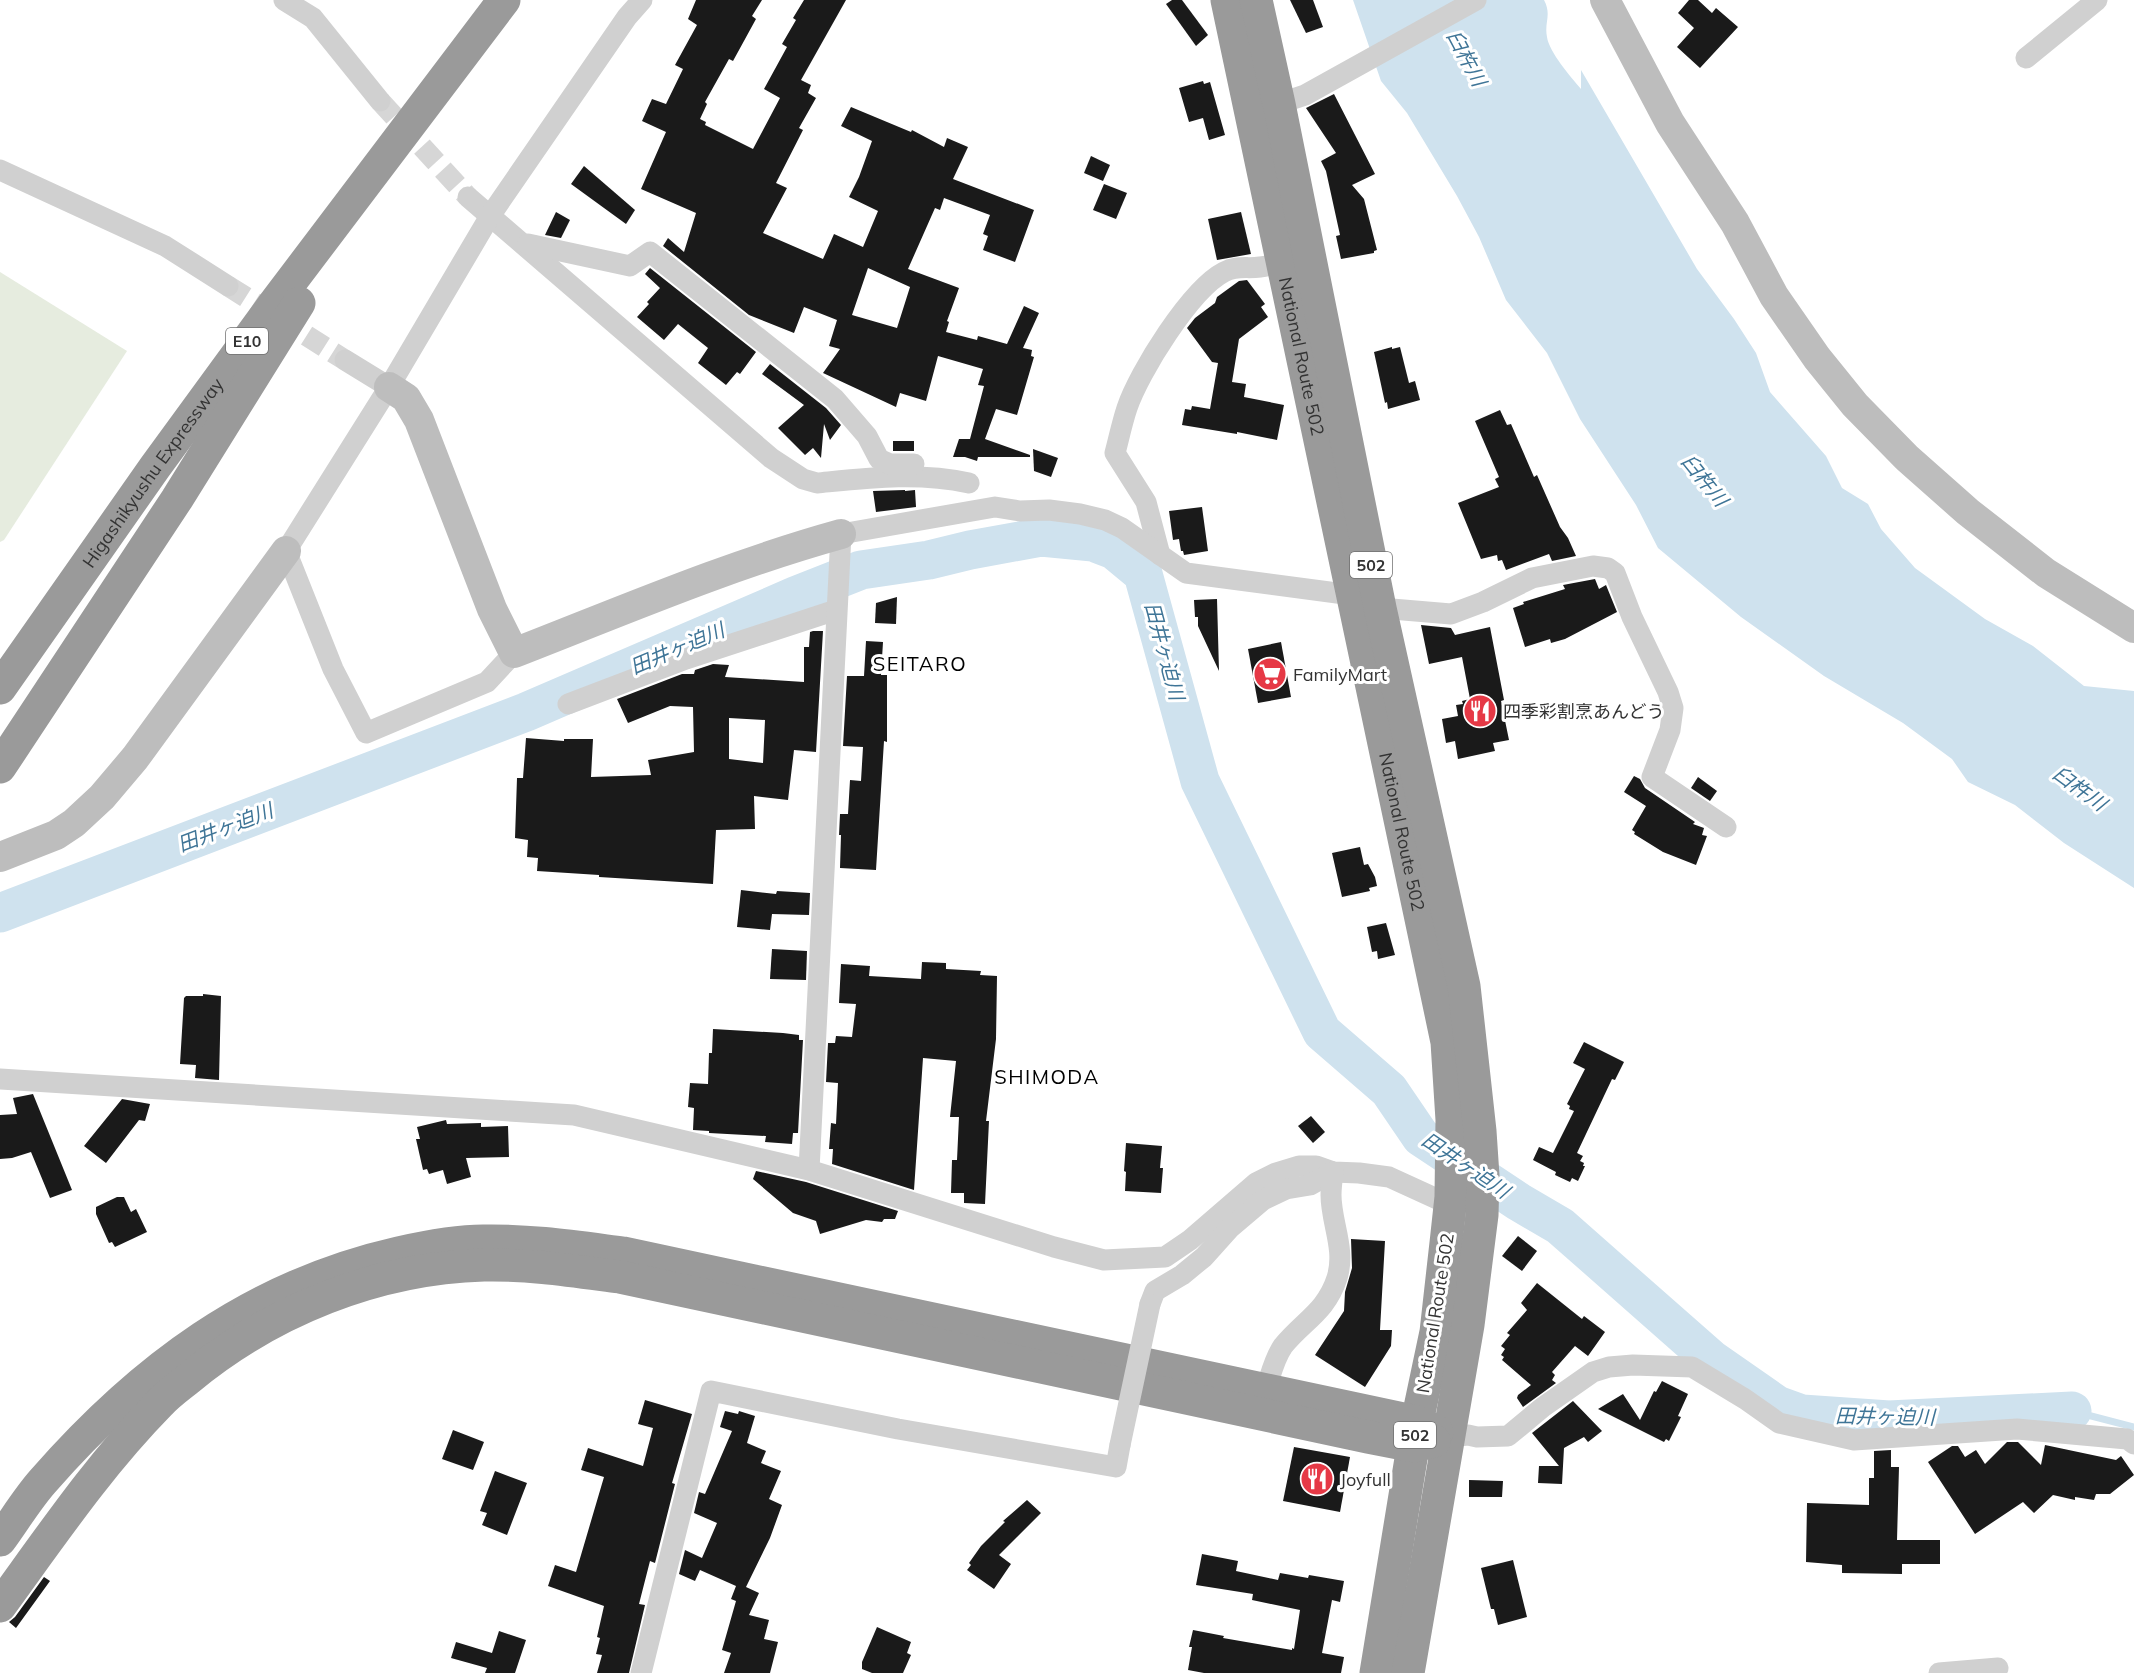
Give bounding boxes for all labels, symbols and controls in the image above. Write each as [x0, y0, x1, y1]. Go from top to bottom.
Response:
water label: 臼杵川 [1442, 26, 1493, 92]
street label: National Route 502 [1274, 275, 1330, 438]
road number: E10 [226, 328, 268, 354]
street label: Higashikyushu Expressway [77, 373, 228, 572]
water label: 臼杵川 [1676, 449, 1735, 513]
road number: 502 [1350, 552, 1392, 578]
water label: 田井ヶ迫川 [1140, 599, 1191, 704]
water label: 田井ヶ迫川 [626, 616, 730, 679]
district label: SEITARO [873, 651, 967, 676]
supermarket icon: FamilyMart [1252, 656, 1288, 692]
place label: FamilyMart [1293, 663, 1387, 686]
restaurant icon: 四季彩割烹あんどう [1462, 693, 1498, 729]
place label: 四季彩割烹あんどう [1503, 700, 1664, 723]
street label: National Route 502 [1375, 750, 1431, 913]
water label: 臼杵川 [2048, 760, 2113, 817]
water label: 田井ヶ迫川 [174, 797, 278, 857]
district label: SHIMODA [994, 1064, 1100, 1089]
water label: 田井ヶ迫川 [1418, 1127, 1516, 1204]
street label: National Route 502 [1411, 1231, 1459, 1395]
water label: 田井ヶ迫川 [1835, 1403, 1937, 1429]
road number: 502 [1394, 1422, 1436, 1448]
restaurant icon: Joyfull [1299, 1461, 1335, 1497]
place label: Joyfull [1340, 1468, 1391, 1491]

